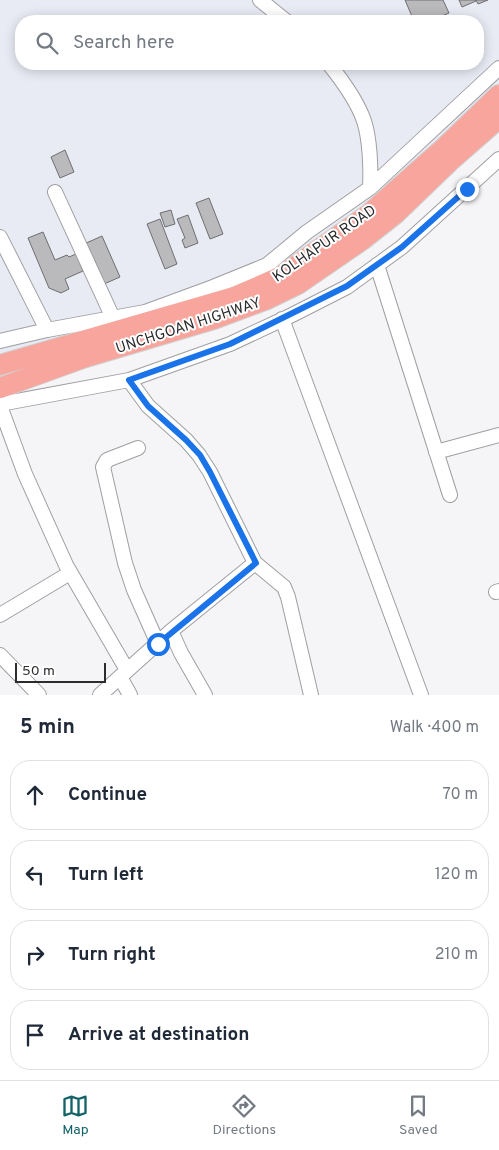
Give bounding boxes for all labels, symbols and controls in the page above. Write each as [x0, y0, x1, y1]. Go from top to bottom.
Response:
search box [15, 15, 484, 70]
icon: search [33, 29, 61, 57]
text: Search here [73, 31, 175, 55]
route end [456, 178, 479, 201]
street label: KOLHAPUR ROAD [269, 201, 380, 287]
street label: UNCHGOAN HIGHWAY [114, 294, 264, 359]
route start [147, 633, 170, 656]
scale bar [15, 660, 106, 683]
text: 50 m [22, 663, 55, 680]
text: 5 min [20, 714, 75, 741]
text: Walk · 400 m [390, 718, 479, 738]
icon: ahead [21, 781, 49, 809]
text: Continue [68, 783, 147, 807]
text: 70 m [443, 785, 478, 805]
icon: left [21, 861, 49, 889]
text: Turn left [68, 863, 144, 887]
text: 120 m [435, 865, 478, 885]
icon: right [21, 941, 49, 969]
text: Turn right [68, 943, 156, 967]
text: 210 m [435, 945, 478, 965]
icon: arrive [21, 1021, 49, 1049]
text: Arrive at destination [68, 1023, 249, 1047]
tab: Map [61, 1092, 89, 1139]
tab: Directions [212, 1092, 276, 1139]
tab: Saved [399, 1092, 438, 1139]

